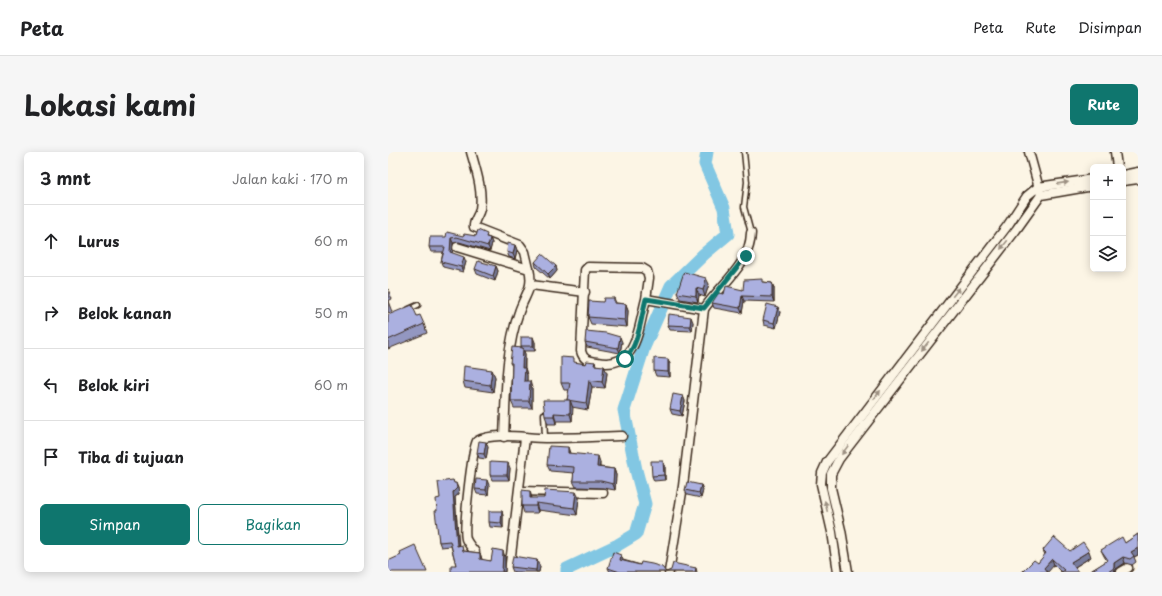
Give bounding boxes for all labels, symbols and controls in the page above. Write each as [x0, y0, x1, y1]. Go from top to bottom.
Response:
text: Peta [20, 14, 64, 42]
text: Peta [973, 17, 1003, 38]
text: Rute [1025, 17, 1056, 38]
text: Disimpan [1078, 17, 1142, 38]
text: Lokasi kami [24, 83, 196, 126]
button: Rute [1070, 84, 1138, 125]
map controls [1090, 164, 1126, 272]
button: + [1090, 164, 1126, 200]
text: 3 mnt [40, 165, 91, 191]
text: Jalan kaki · 170 m [232, 169, 348, 188]
one-way arrow [1057, 180, 1069, 186]
button: − [1090, 200, 1126, 236]
text: Lurus [78, 229, 119, 252]
icon: ahead [40, 230, 62, 252]
text: 60 m [314, 231, 348, 250]
button: layers [1090, 236, 1126, 272]
one-way arrow [1000, 239, 1009, 250]
route end [737, 247, 755, 265]
one-way arrow [952, 286, 961, 297]
text: Belok kanan [78, 301, 172, 324]
icon: right [40, 302, 62, 324]
text: 50 m [314, 303, 348, 322]
one-way arrow [920, 342, 929, 353]
route start [616, 350, 634, 368]
text: Belok kiri [78, 373, 149, 396]
icon: left [40, 374, 62, 396]
text: 60 m [314, 375, 348, 394]
one-way arrow [873, 389, 881, 400]
text: Tiba di tujuan [78, 445, 184, 468]
one-way arrow [841, 445, 849, 455]
icon: arrive [40, 446, 62, 468]
one-way arrow [823, 500, 829, 512]
button: Simpan [40, 504, 190, 545]
button: Bagikan [198, 504, 348, 545]

